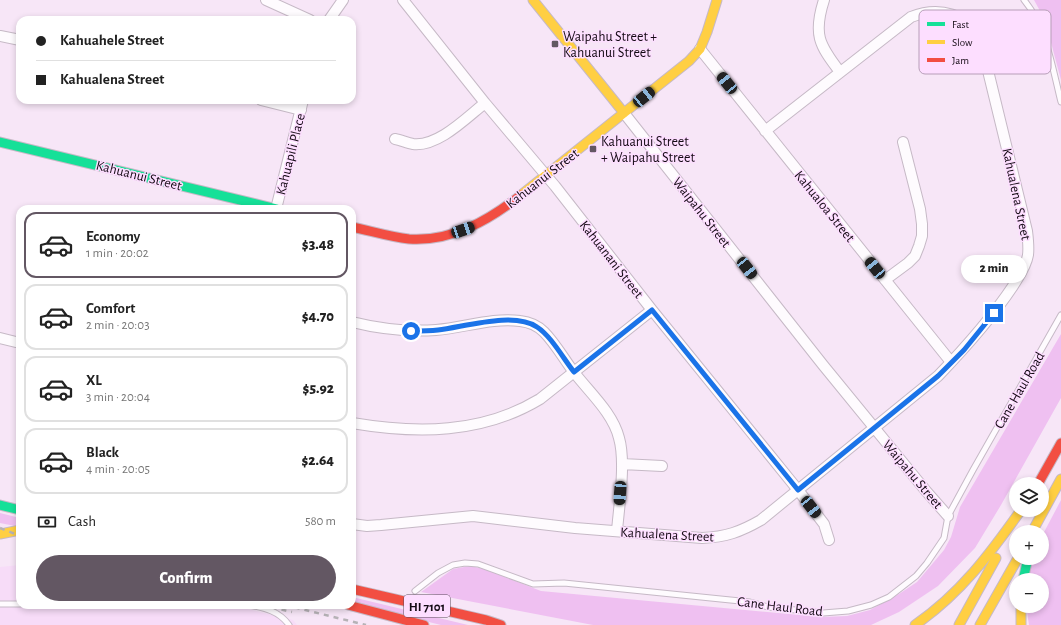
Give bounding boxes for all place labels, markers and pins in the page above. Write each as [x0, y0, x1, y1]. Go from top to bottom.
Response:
place label: Waipahu Street + Kahuanui Street [563, 30, 657, 60]
marker: Waipahu Street + Kahuanui Street [550, 39, 560, 49]
place label: Kahuanui Street + Waipahu Street [601, 135, 695, 165]
marker: Kahuanui Street + Waipahu Street [588, 144, 598, 154]

